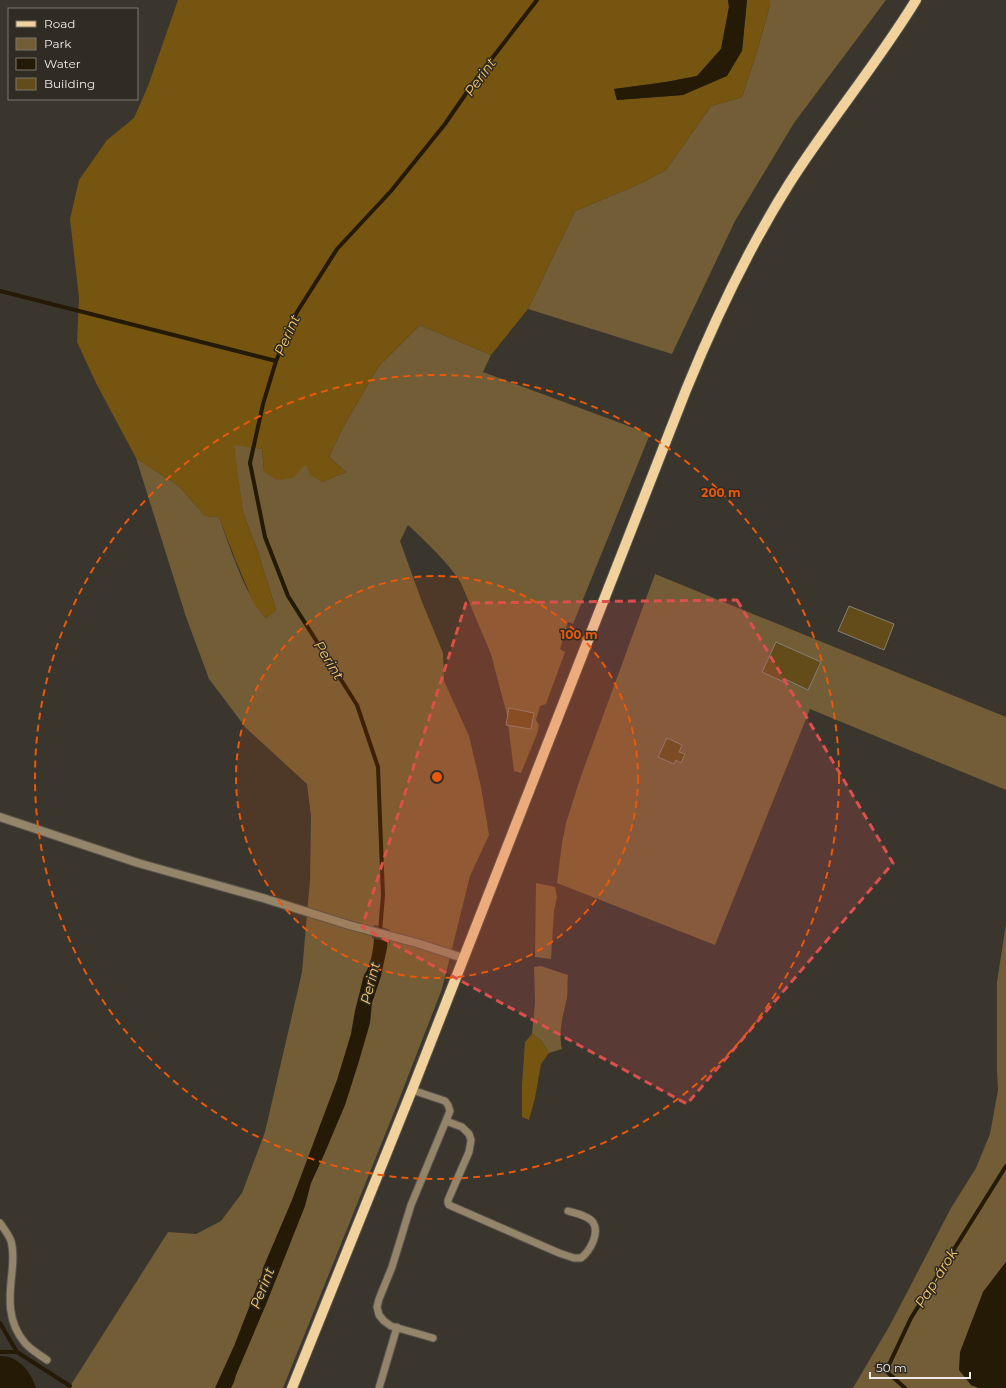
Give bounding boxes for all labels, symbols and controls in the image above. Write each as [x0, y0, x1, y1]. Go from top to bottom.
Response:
legend [8, 8, 138, 100]
text: Road [44, 16, 75, 31]
text: Park [44, 36, 72, 51]
water label: Perint [460, 54, 500, 100]
text: Water [44, 56, 81, 71]
text: Building [44, 76, 95, 91]
water label: Perint [270, 312, 304, 358]
text: 200 m [701, 485, 741, 500]
text: 100 m [561, 627, 597, 642]
water label: Perint [310, 637, 348, 683]
centre of rings [430, 770, 444, 784]
water label: Perint [356, 960, 384, 1006]
water label: Pap-árok [911, 1244, 962, 1311]
water label: Perint [246, 1265, 278, 1311]
scale bar [870, 1354, 970, 1380]
text: 50 m [876, 1360, 907, 1375]

